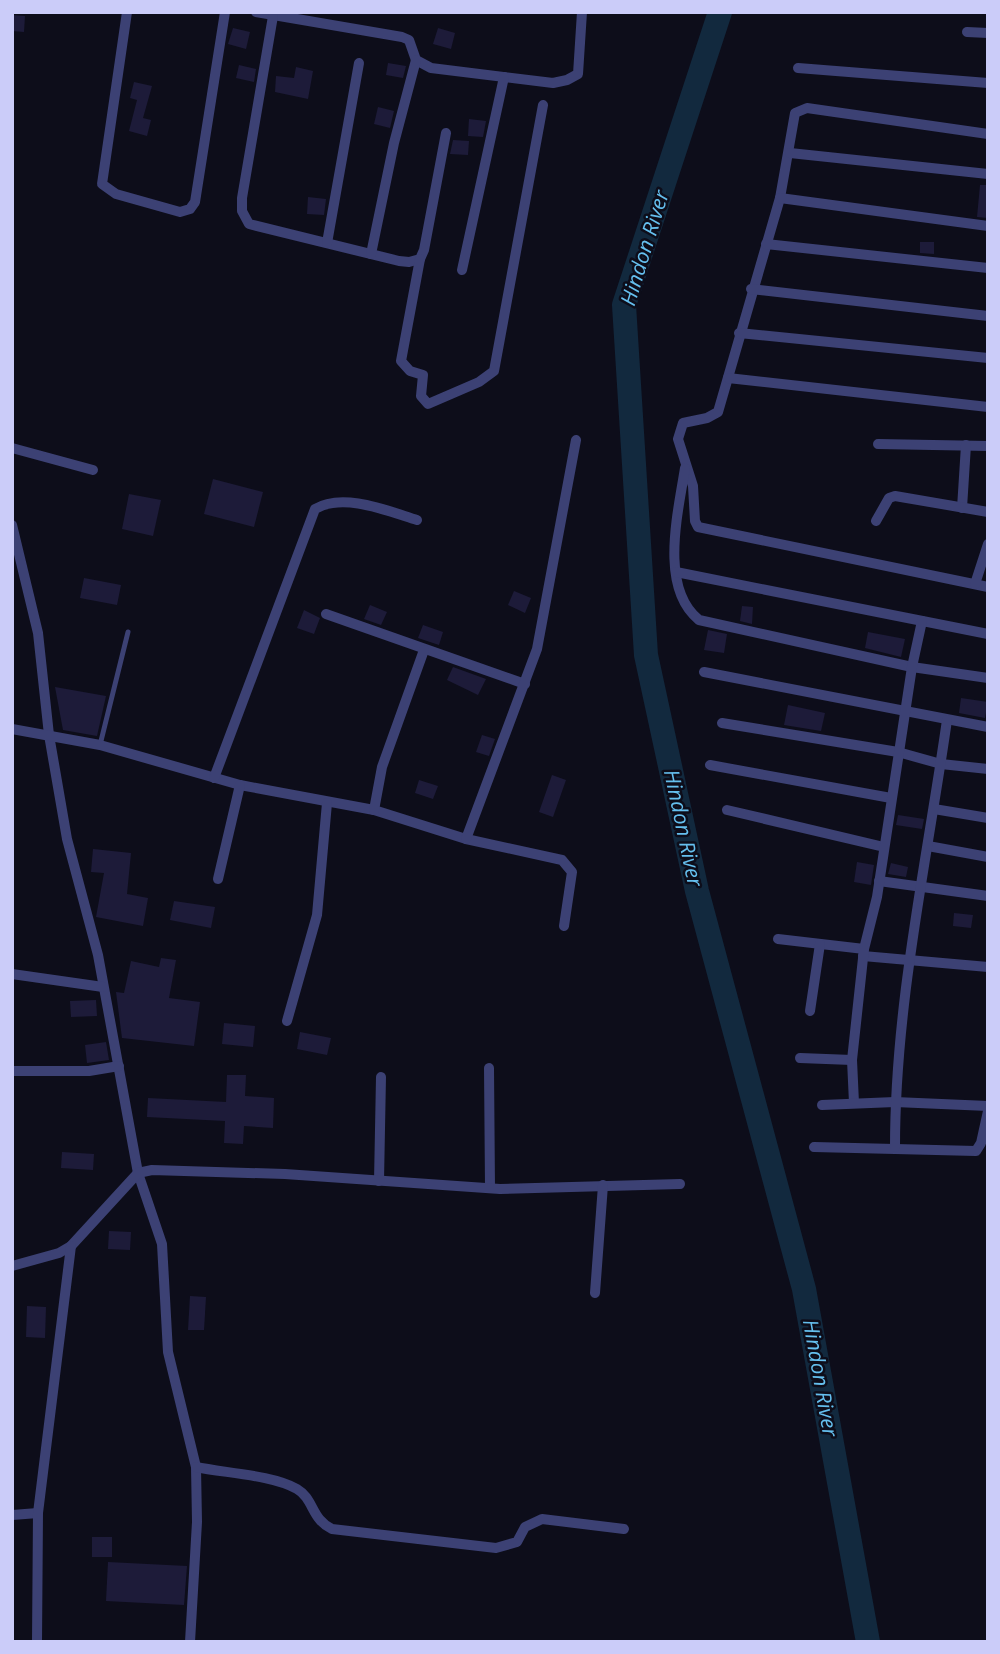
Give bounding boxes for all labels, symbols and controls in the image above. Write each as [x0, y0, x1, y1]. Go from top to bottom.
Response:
water label: Hindon River [613, 186, 675, 309]
water label: Hindon River [658, 767, 710, 890]
water label: Hindon River [797, 1317, 845, 1440]

